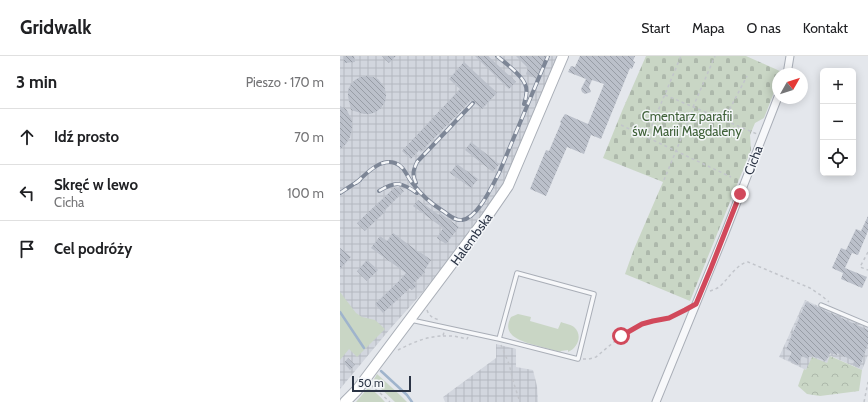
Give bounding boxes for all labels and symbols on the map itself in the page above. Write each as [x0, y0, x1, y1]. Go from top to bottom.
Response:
north arrow [772, 68, 808, 104]
park label: Cmentarz parafii św. Marii Magdaleny [632, 108, 742, 139]
street label: Cicha [740, 142, 766, 177]
route end [731, 185, 749, 203]
street label: Halembska [447, 209, 496, 268]
route start [612, 327, 630, 345]
scale bar [352, 374, 411, 393]

